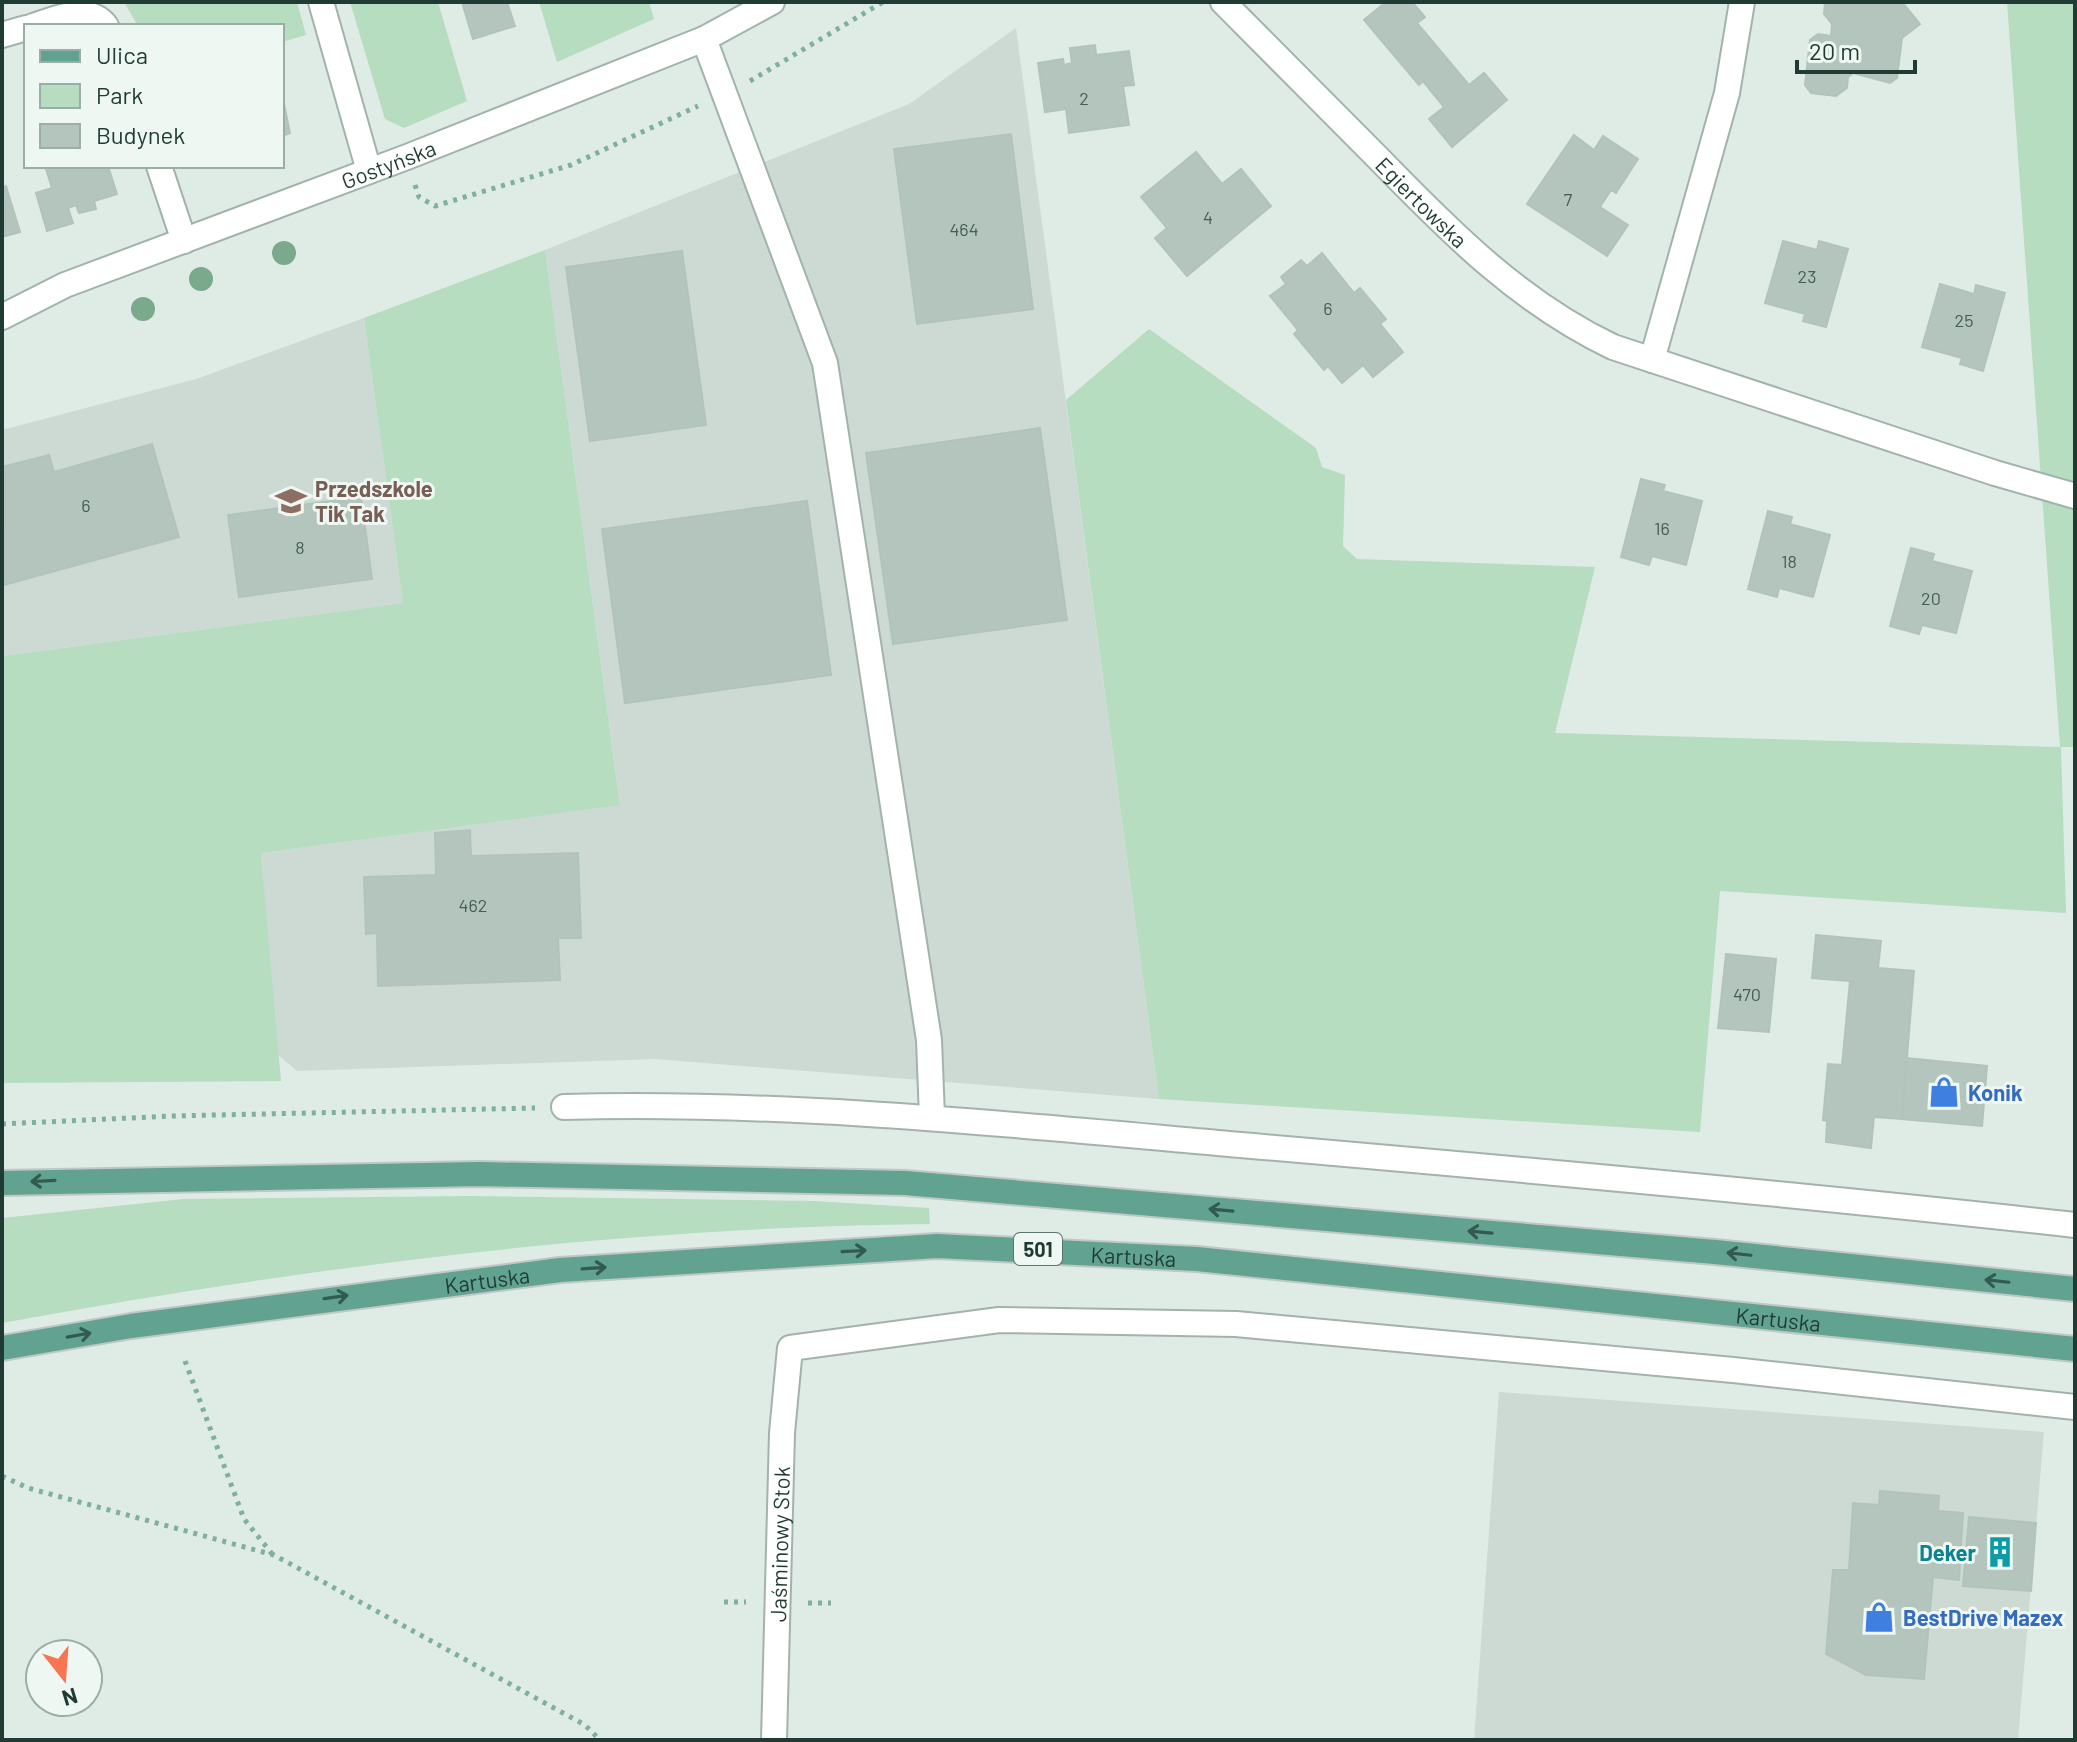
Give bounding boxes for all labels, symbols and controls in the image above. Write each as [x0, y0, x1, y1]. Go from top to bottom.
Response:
legend [24, 24, 284, 168]
scale bar [1797, 24, 1915, 74]
text: 20 m [1809, 36, 1860, 65]
text: Ulica [96, 40, 148, 69]
text: Park [96, 80, 143, 109]
house number: 2 [1079, 87, 1089, 109]
text: Budynek [96, 120, 185, 149]
street label: Gostyńska [338, 134, 439, 193]
street label: Egiertowska [1371, 151, 1473, 253]
house number: 7 [1564, 188, 1573, 210]
house number: 4 [1203, 206, 1213, 228]
house number: 464 [949, 218, 979, 240]
house number: 23 [1798, 265, 1816, 287]
house number: 6 [1323, 297, 1333, 319]
house number: 25 [1955, 309, 1973, 331]
place label: Przedszkole Tik Tak [315, 475, 433, 526]
school or university icon: Przedszkole Tik Tak [274, 484, 308, 518]
house number: 6 [81, 494, 91, 516]
house number: 16 [1654, 517, 1670, 539]
house number: 8 [295, 536, 305, 558]
house number: 18 [1781, 550, 1797, 572]
house number: 20 [1921, 587, 1941, 609]
house number: 462 [459, 894, 487, 916]
house number: 470 [1733, 983, 1761, 1005]
shop icon: Konik [1927, 1075, 1961, 1109]
place label: Konik [1968, 1079, 2023, 1105]
one-way arrow [30, 1174, 57, 1189]
one-way arrow [1208, 1202, 1235, 1217]
one-way arrow [1467, 1224, 1494, 1239]
road number: 501 [1014, 1233, 1062, 1265]
street label: Kartuska [1090, 1241, 1177, 1271]
one-way arrow [840, 1243, 867, 1258]
one-way arrow [1726, 1247, 1753, 1262]
one-way arrow [580, 1260, 607, 1275]
street label: Kartuska [443, 1261, 531, 1298]
one-way arrow [1984, 1273, 2011, 1288]
one-way arrow [323, 1289, 348, 1304]
street label: Kartuska [1735, 1301, 1822, 1336]
one-way arrow [66, 1326, 91, 1341]
street label: Jaśminowy Stok [764, 1466, 794, 1622]
building icon: Deker [1983, 1535, 2017, 1569]
place label: Deker [1919, 1539, 1977, 1565]
shop icon: BestDrive Mazex [1862, 1600, 1896, 1634]
place label: BestDrive Mazex [1903, 1604, 2064, 1630]
north arrow [24, 1638, 104, 1718]
text: N [59, 1684, 81, 1713]

